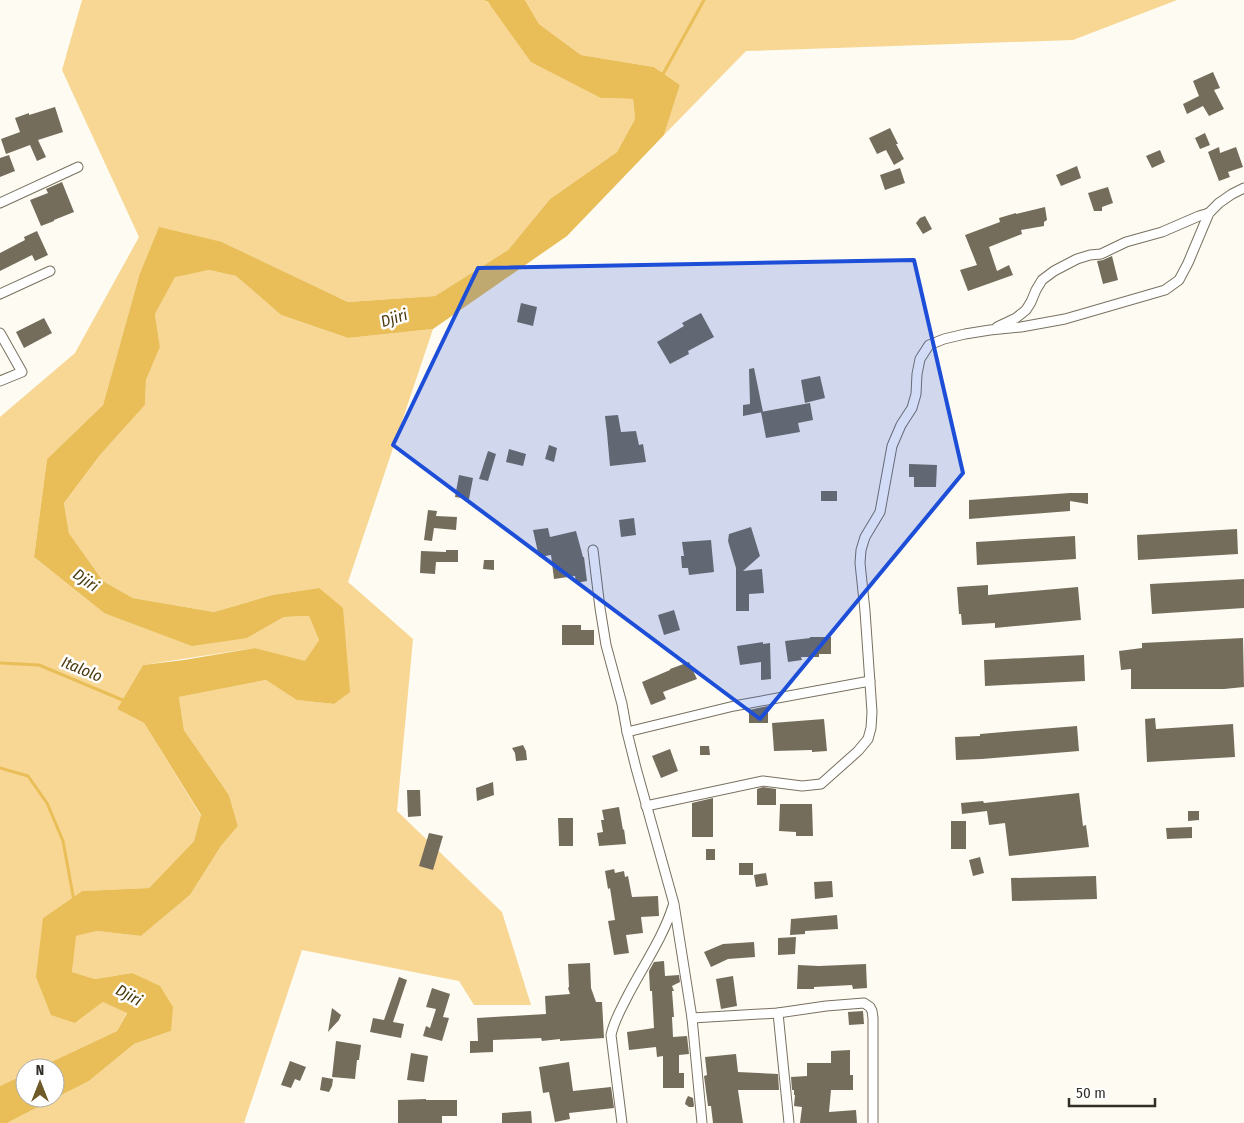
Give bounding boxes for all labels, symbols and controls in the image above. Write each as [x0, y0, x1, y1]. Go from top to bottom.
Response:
water label: Djiri [378, 305, 410, 331]
water label: Djiri [69, 564, 103, 596]
water label: Italolo [59, 652, 105, 686]
water label: Djiri [113, 980, 145, 1010]
north arrow [15, 1058, 65, 1108]
text: N [36, 1062, 44, 1079]
scale bar [1069, 1076, 1155, 1108]
text: 50 m [1076, 1084, 1106, 1102]

